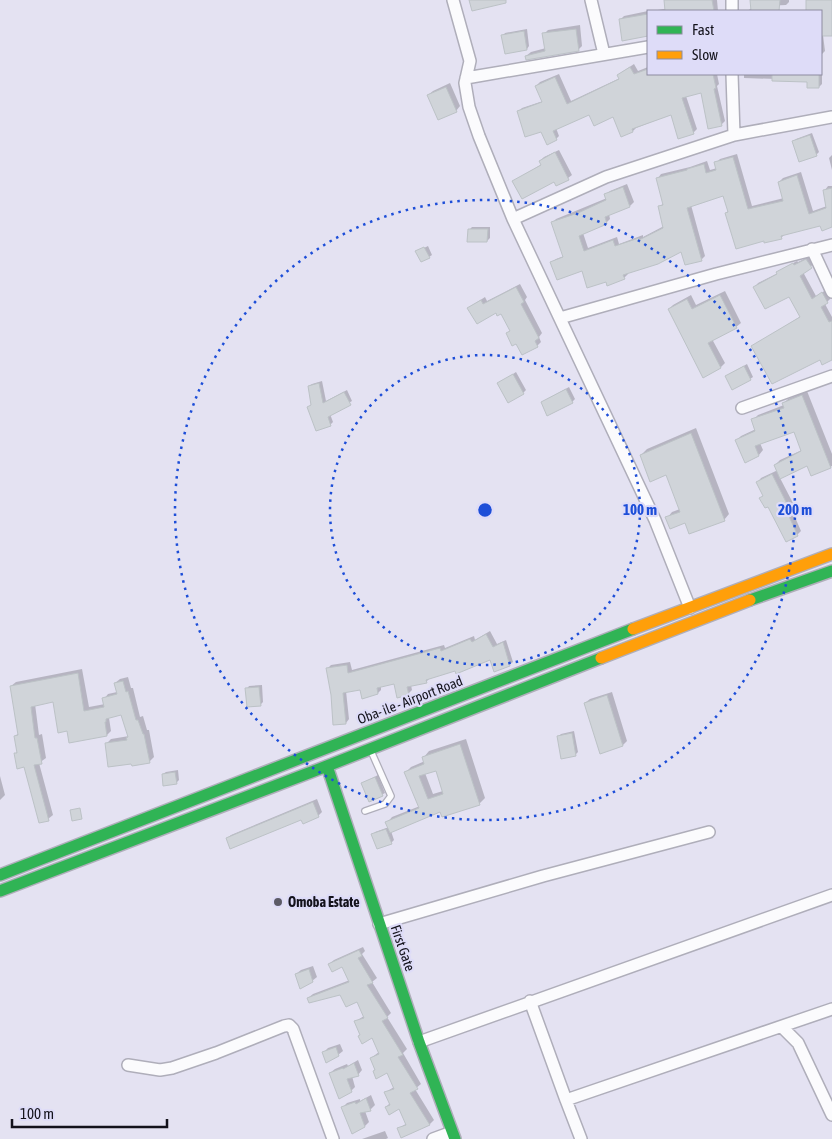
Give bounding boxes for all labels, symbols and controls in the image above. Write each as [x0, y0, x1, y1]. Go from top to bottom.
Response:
legend [647, 10, 822, 75]
text: Fast [692, 21, 714, 38]
text: Slow [692, 46, 718, 63]
centre of rings [476, 501, 494, 519]
text: 100 m [623, 501, 657, 518]
text: 200 m [778, 501, 812, 518]
street label: Oba- ile - Airport Road [355, 673, 465, 727]
place label: Omoba Estate [288, 894, 360, 910]
marker: Omoba Estate [272, 896, 284, 908]
street label: First Gate [388, 923, 418, 973]
scale bar [12, 1096, 168, 1128]
text: 100 m [20, 1105, 54, 1122]

